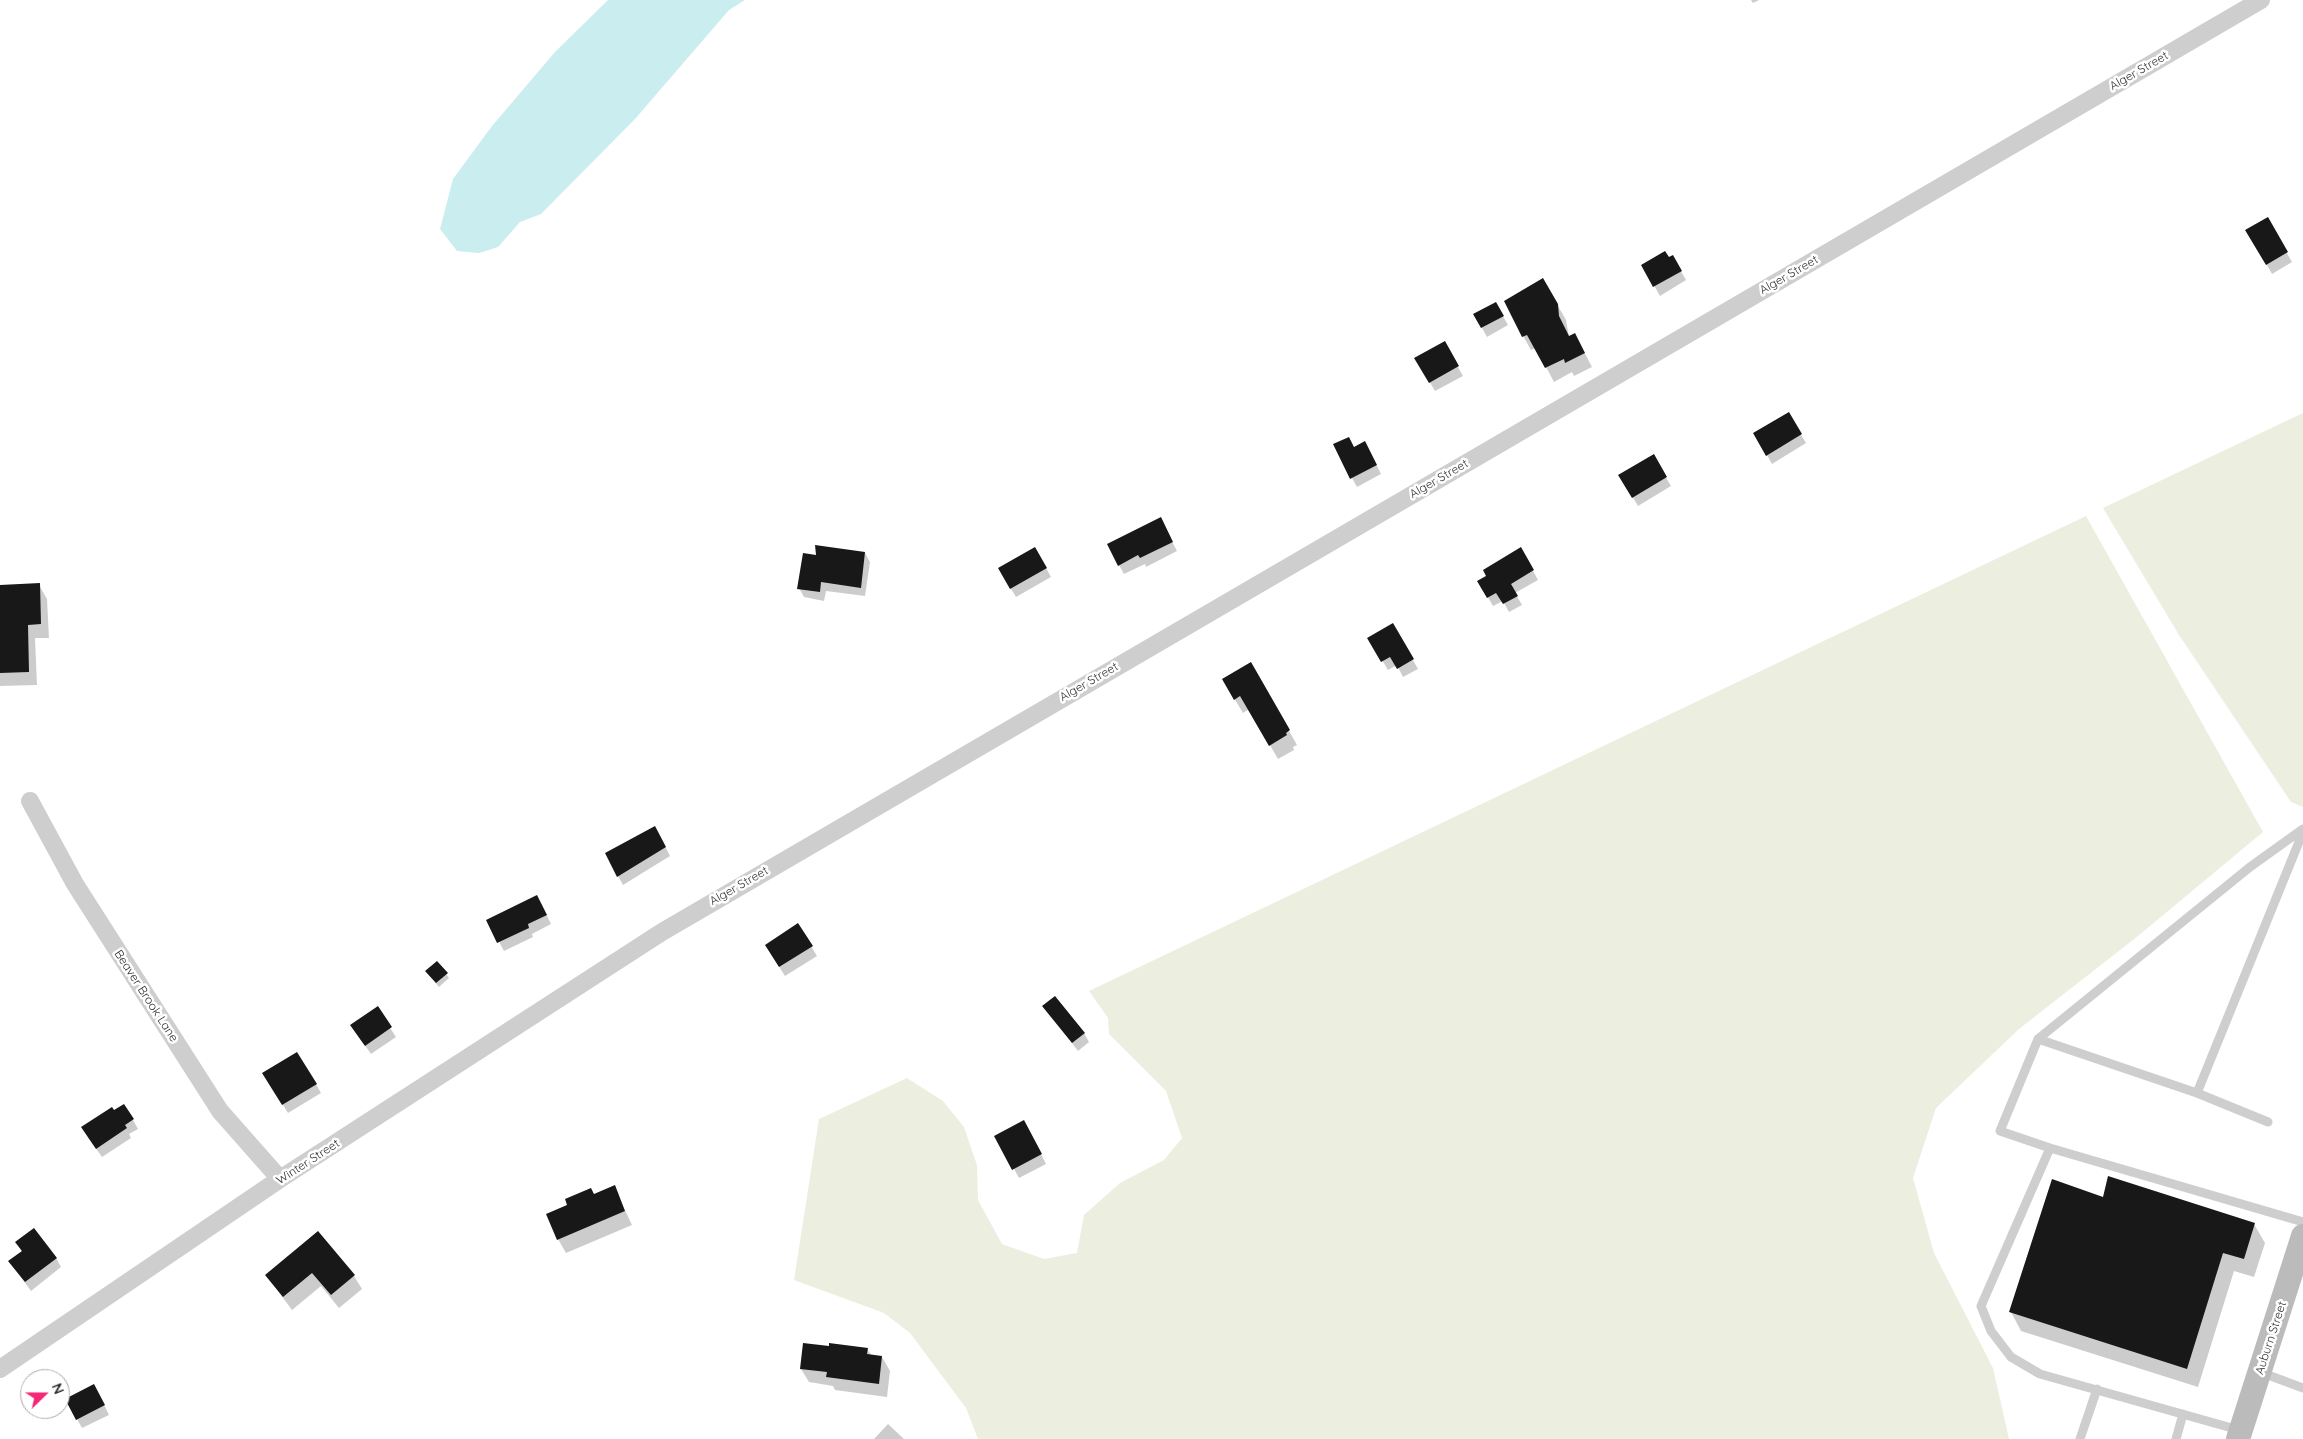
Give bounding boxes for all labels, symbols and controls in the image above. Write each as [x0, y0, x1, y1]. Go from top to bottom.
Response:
street label: Alger Street [2107, 48, 2171, 94]
street label: Alger Street [1757, 252, 1821, 298]
street label: Alger Street [1407, 456, 1471, 502]
street label: Alger Street [1057, 659, 1121, 705]
street label: Alger Street [707, 863, 771, 909]
street label: Beaver Brook Lane [111, 947, 181, 1045]
street label: Winter Street [274, 1136, 342, 1188]
street label: Auburn Street [2252, 1300, 2290, 1376]
north arrow [20, 1369, 70, 1419]
text: N [48, 1381, 68, 1397]

